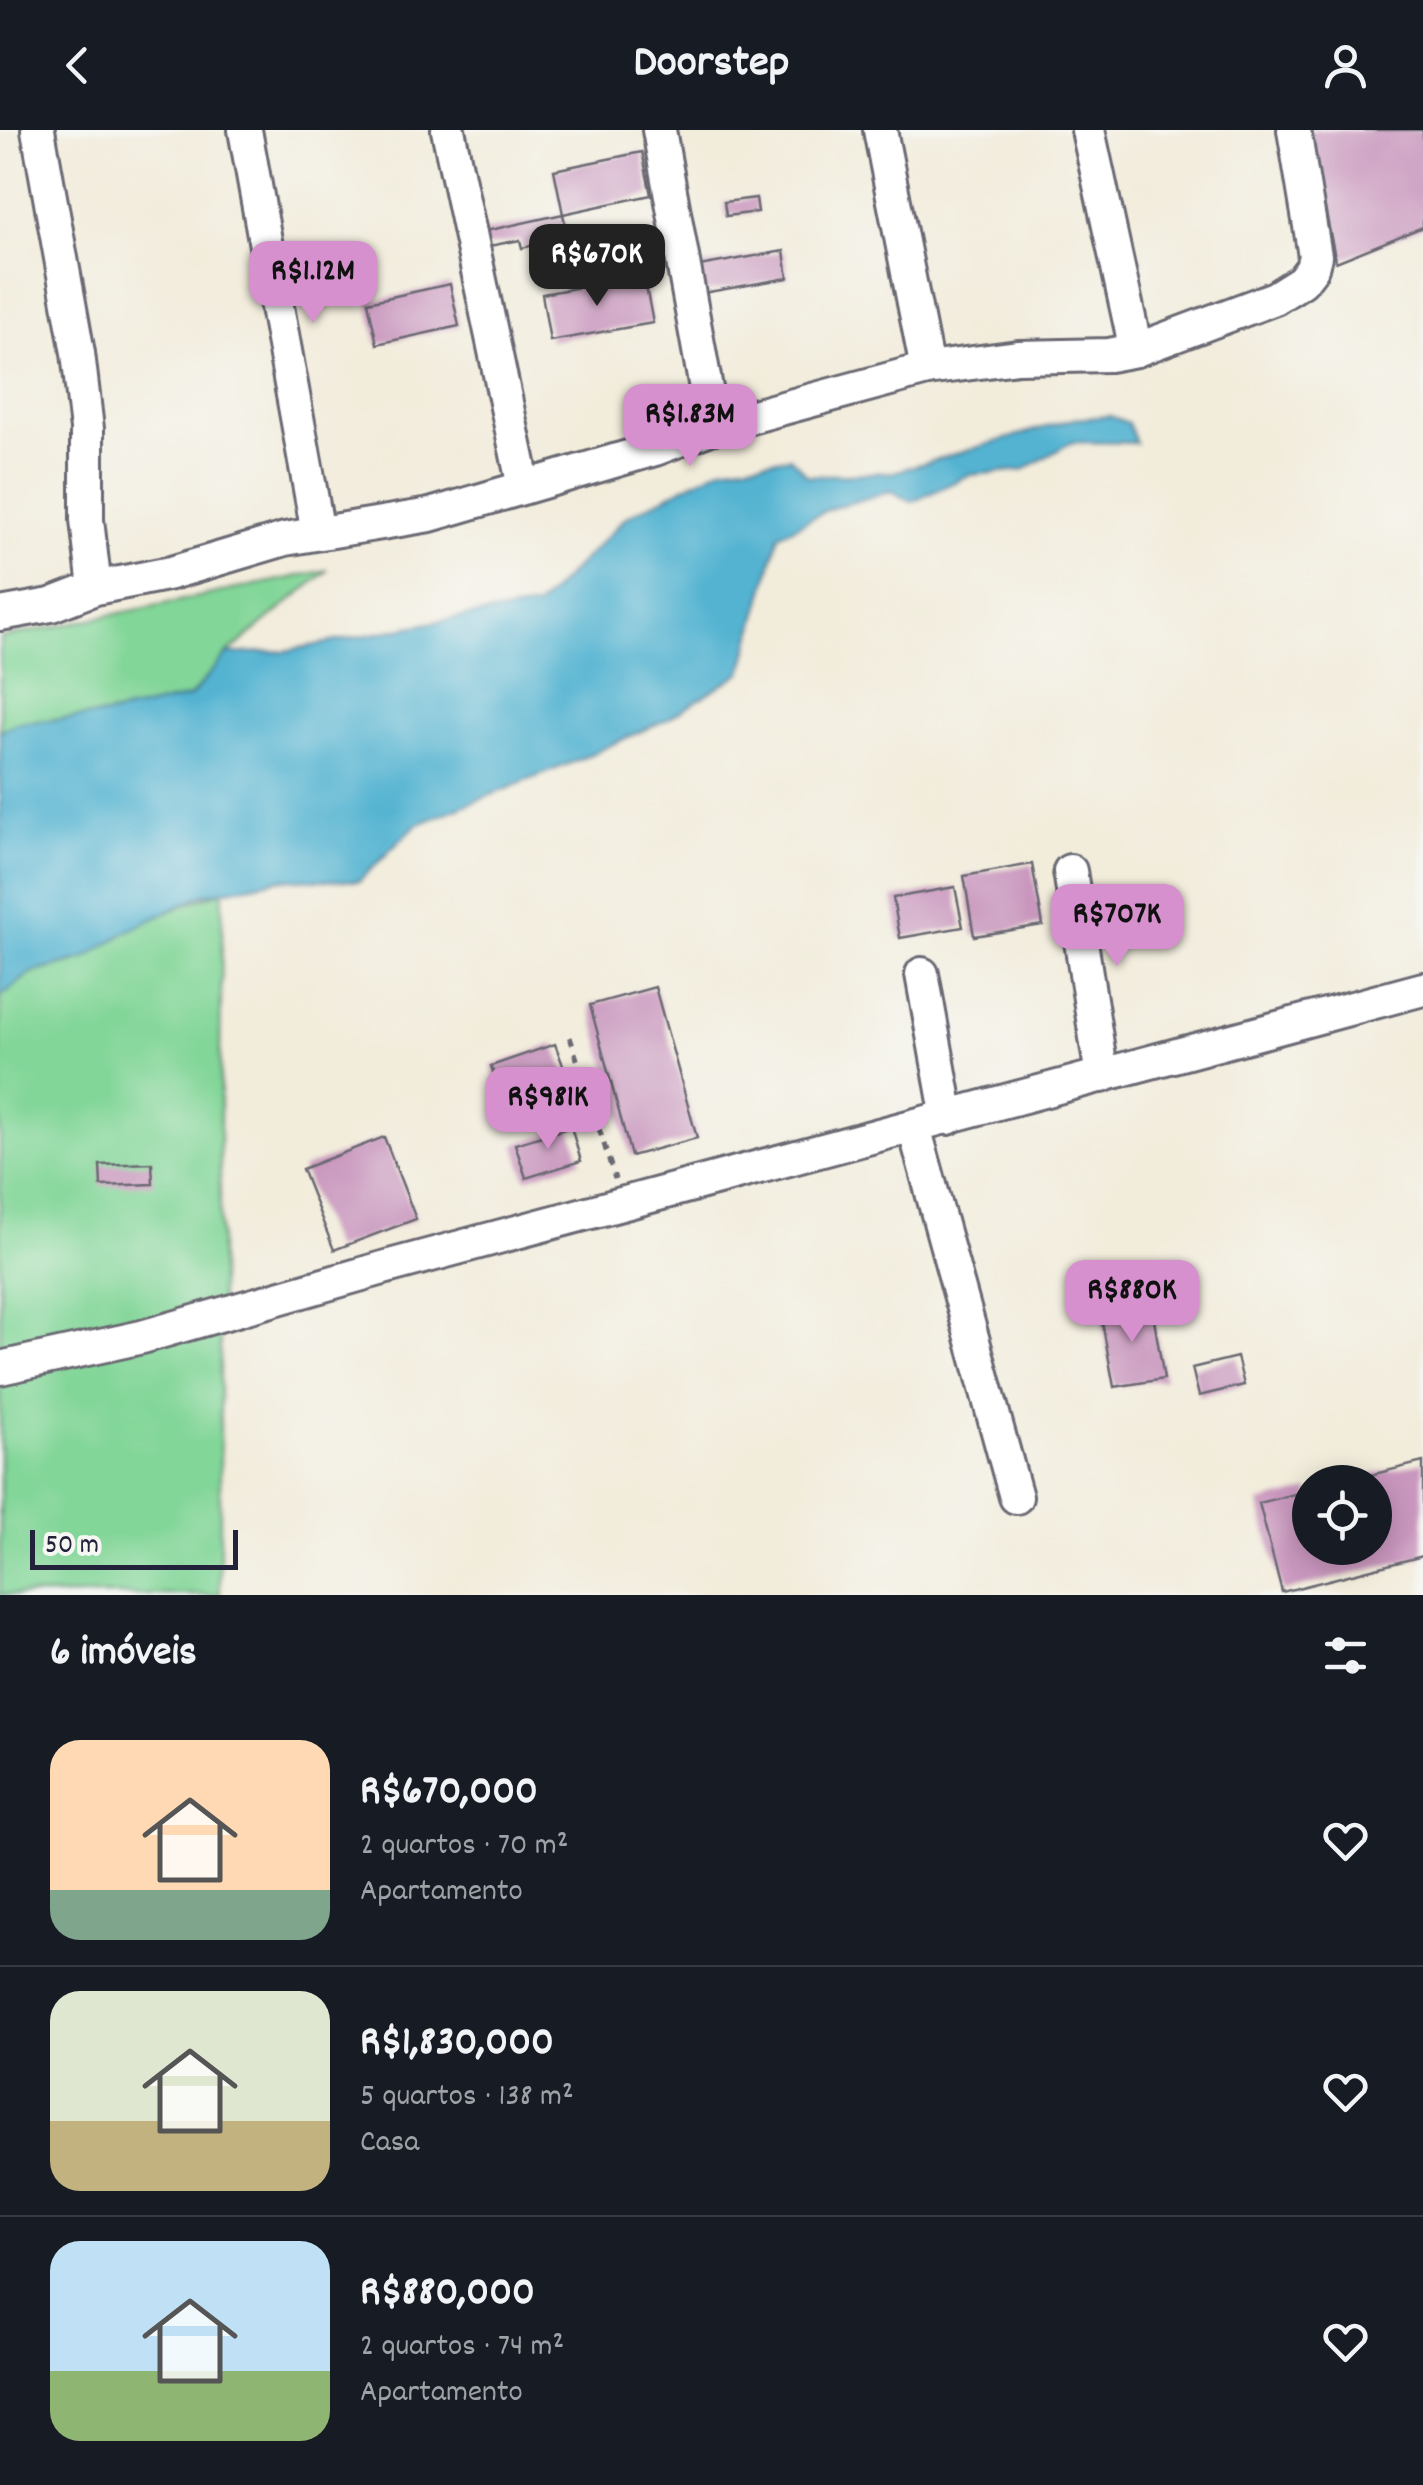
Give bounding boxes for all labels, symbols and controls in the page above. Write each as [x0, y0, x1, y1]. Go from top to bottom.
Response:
text: Doorstep [633, 33, 790, 97]
icon: back [50, 38, 105, 93]
icon: person [1318, 38, 1373, 93]
pin: R$670K [516, 224, 678, 309]
text: R$670K [551, 233, 643, 279]
pin: R$1.12M [221, 241, 405, 326]
text: R$1.12M [271, 250, 355, 296]
pin: R$1.83M [598, 384, 782, 469]
text: R$1.83M [645, 393, 735, 439]
pin: R$707K [1036, 884, 1198, 969]
text: R$707K [1073, 893, 1161, 939]
pin: R$981K [467, 1067, 629, 1152]
text: R$981K [507, 1076, 589, 1122]
pin: R$880K [1051, 1260, 1213, 1345]
text: R$880K [1087, 1269, 1177, 1315]
map controls [1292, 1465, 1392, 1565]
button: locate [1292, 1465, 1392, 1565]
scale bar [30, 1525, 238, 1570]
text: 50 m [45, 1527, 99, 1567]
text: 6 imóveis [50, 1625, 197, 1685]
icon: filters [1318, 1628, 1373, 1683]
text: R$670,000 [360, 1764, 538, 1824]
icon: home [130, 1780, 250, 1900]
icon: heart [1318, 1813, 1373, 1868]
text: 2 quartos · 70 m² [360, 1824, 568, 1870]
text: Apartamento [360, 1870, 523, 1916]
text: R$1,830,000 [360, 2015, 554, 2075]
icon: home [130, 2031, 250, 2151]
icon: heart [1318, 2064, 1373, 2119]
text: 5 quartos · 138 m² [360, 2075, 574, 2121]
text: Casa [360, 2121, 419, 2167]
text: R$880,000 [360, 2265, 535, 2325]
icon: home [130, 2281, 250, 2401]
icon: heart [1318, 2314, 1373, 2369]
text: 2 quartos · 74 m² [360, 2325, 564, 2371]
text: Apartamento [360, 2371, 523, 2417]

